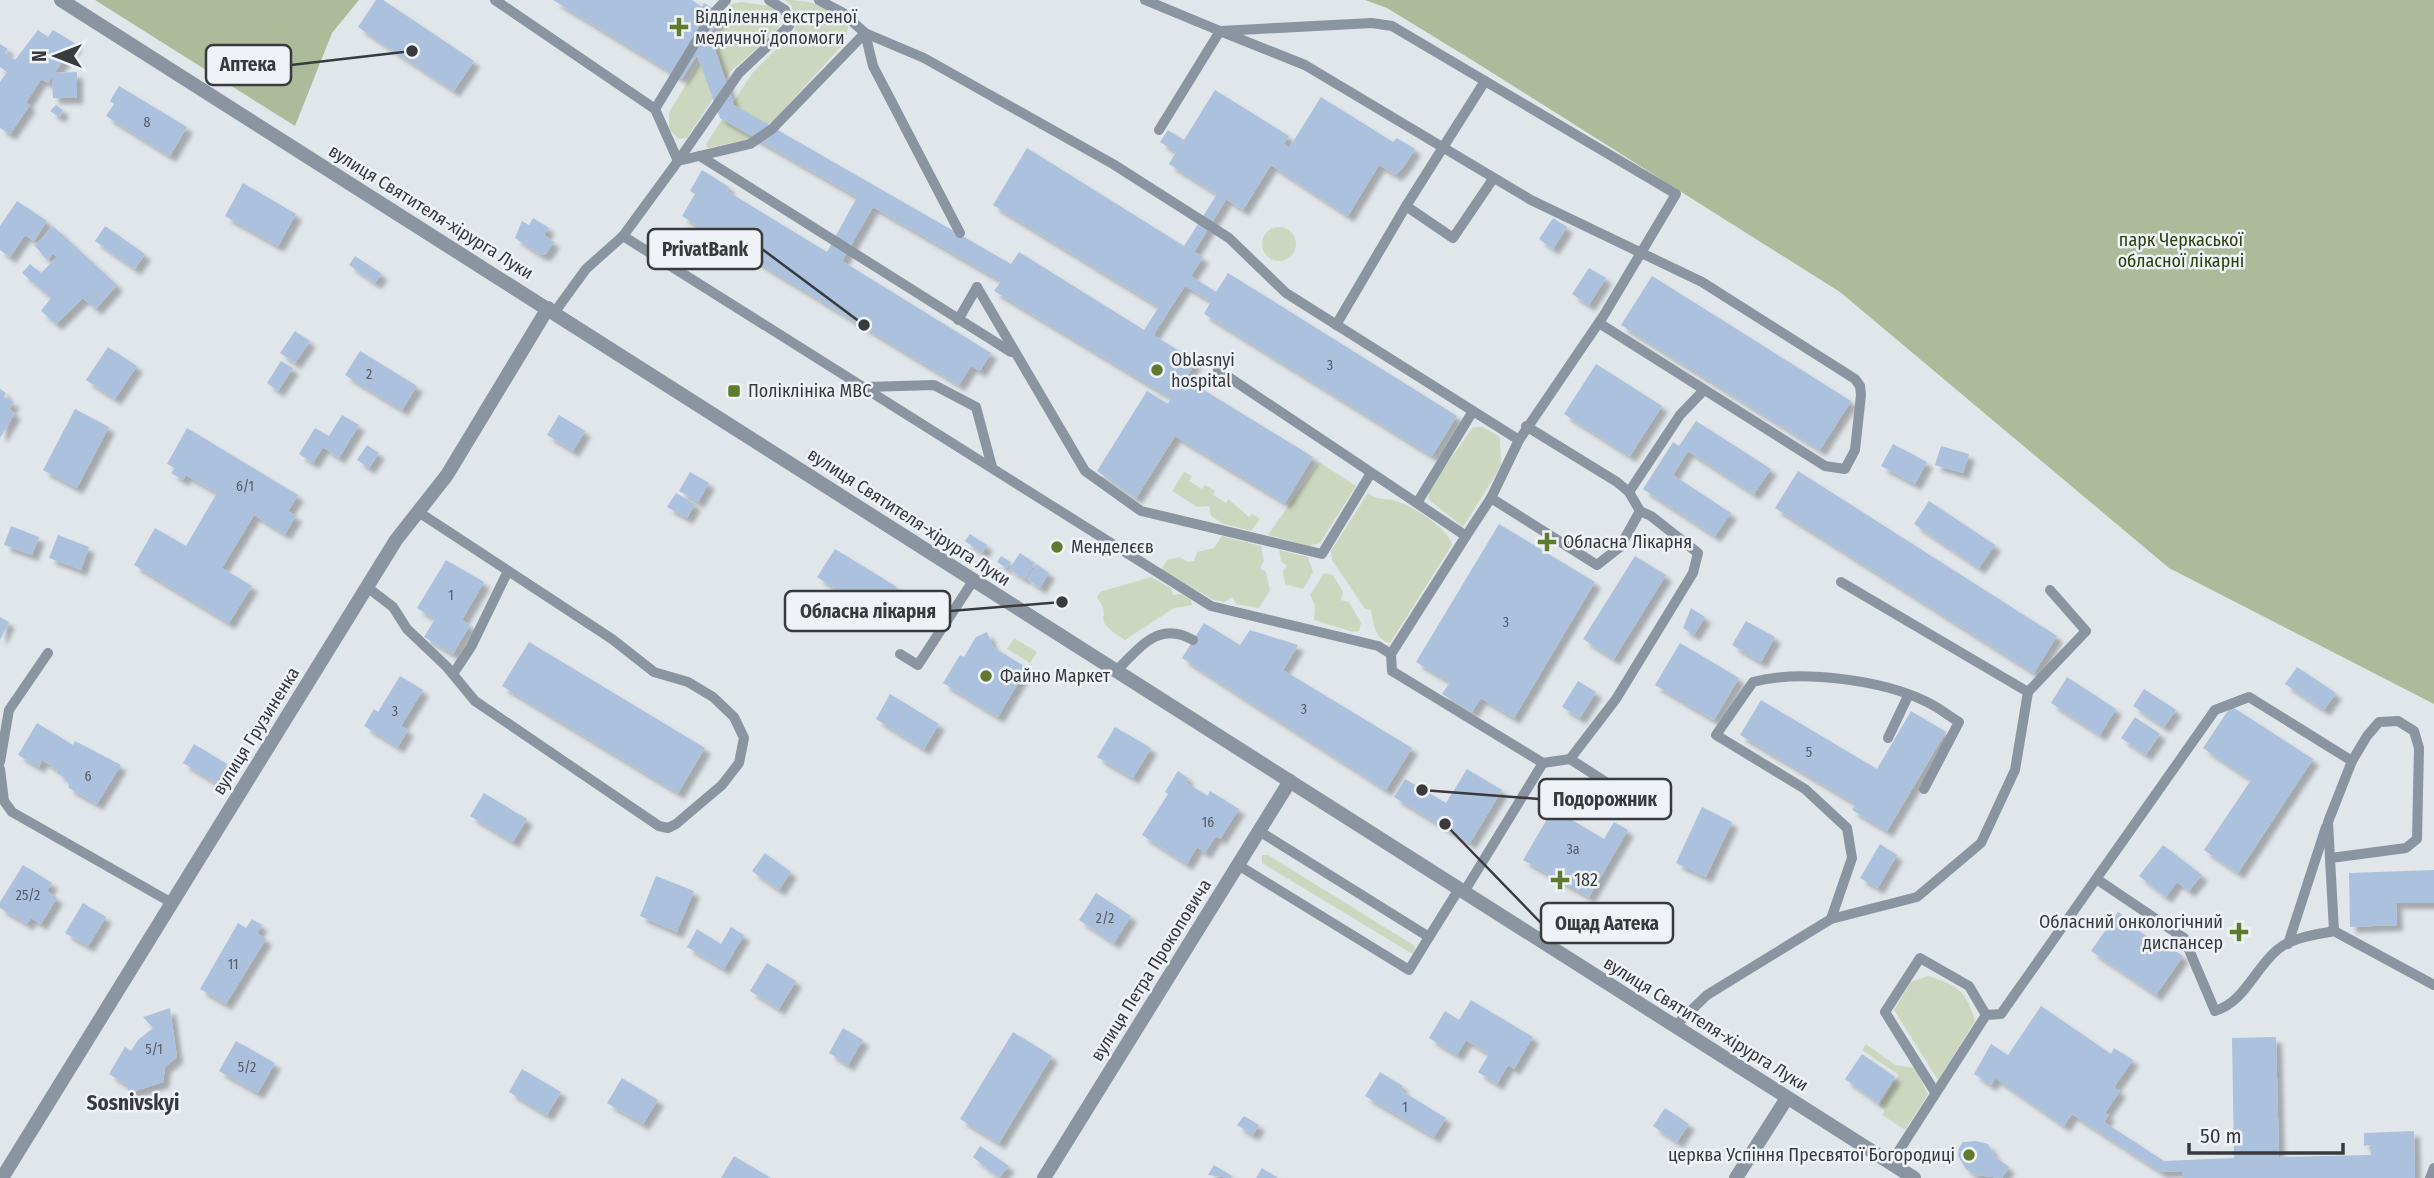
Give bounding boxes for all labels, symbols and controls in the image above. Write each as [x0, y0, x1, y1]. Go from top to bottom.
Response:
place label: Відділення екстреної медичної допомоги [695, 6, 857, 49]
marker: Відділення екстреної медичної допомоги [669, 17, 689, 37]
north arrow [21, 21, 91, 91]
callout: Аптека [206, 45, 291, 85]
text: N [28, 50, 51, 62]
text: Аптека [219, 53, 276, 76]
house number: 8 [144, 114, 151, 131]
street label: вулиця Святителя-хірурга Луки [325, 140, 537, 284]
callout: PrivatBank [648, 229, 762, 269]
park label: парк Черкаської обласної лікарні [2118, 229, 2244, 272]
text: PrivatBank [662, 238, 748, 261]
place label: Oblasnyi hospital [1171, 349, 1235, 392]
house number: 3 [1327, 357, 1333, 374]
marker: Oblasnyi hospital [1149, 362, 1165, 378]
house number: 2 [366, 366, 372, 383]
place label: Поліклініка МВС [748, 380, 871, 402]
marker: Поліклініка МВС [726, 383, 742, 399]
street label: вулиця Святителя-хірурга Луки [803, 443, 1015, 591]
house number: 6/1 [236, 478, 254, 495]
place label: Обласна Лікарня [1563, 531, 1692, 553]
marker: Обласна Лікарня [1537, 532, 1557, 552]
place label: Менделєєв [1071, 536, 1154, 558]
marker: Менделєєв [1049, 539, 1065, 555]
house number: 1 [448, 587, 454, 604]
callout: Обласна лікарня [785, 591, 950, 631]
text: Обласна лікарня [800, 600, 936, 623]
house number: 3 [1503, 614, 1509, 631]
street label: вулиця Грузиненка [208, 663, 304, 799]
place label: Файно Маркет [1000, 665, 1111, 687]
marker: Файно Маркет [978, 668, 994, 684]
house number: 3 [1301, 701, 1307, 718]
house number: 3 [392, 703, 398, 720]
house number: 5 [1806, 744, 1812, 761]
house number: 6 [85, 768, 92, 785]
callout: Подорожник [1539, 779, 1671, 819]
text: Подорожник [1553, 788, 1657, 811]
house number: 16 [1202, 814, 1214, 831]
house number: 3а [1566, 841, 1580, 858]
place label: 182 [1574, 869, 1598, 891]
marker: 182 [1552, 872, 1568, 888]
street label: вулиця Петра Прокоповича [1086, 875, 1216, 1065]
house number: 25/2 [16, 887, 40, 904]
callout: Ощад Аатека [1541, 903, 1673, 943]
house number: 2/2 [1096, 910, 1114, 927]
place label: Обласний онкологічний диспансер [2039, 911, 2223, 954]
text: Ощад Аатека [1555, 912, 1659, 935]
marker: Обласний онкологічний диспансер [2229, 922, 2249, 942]
street label: вулиця Святителя-хірурга Луки [1600, 952, 1812, 1096]
house number: 11 [228, 956, 238, 973]
house number: 5/1 [145, 1041, 163, 1058]
house number: 5/2 [238, 1059, 256, 1076]
district label: Sosnivskyi [87, 1090, 179, 1116]
house number: 1 [1402, 1099, 1408, 1116]
scale bar [2189, 1112, 2343, 1156]
text: 50 m [2200, 1123, 2242, 1149]
place label: церква Успіння Пресвятої Богородиці [1668, 1144, 1955, 1166]
marker: церква Успіння Пресвятої Богородиці [1961, 1147, 1977, 1163]

